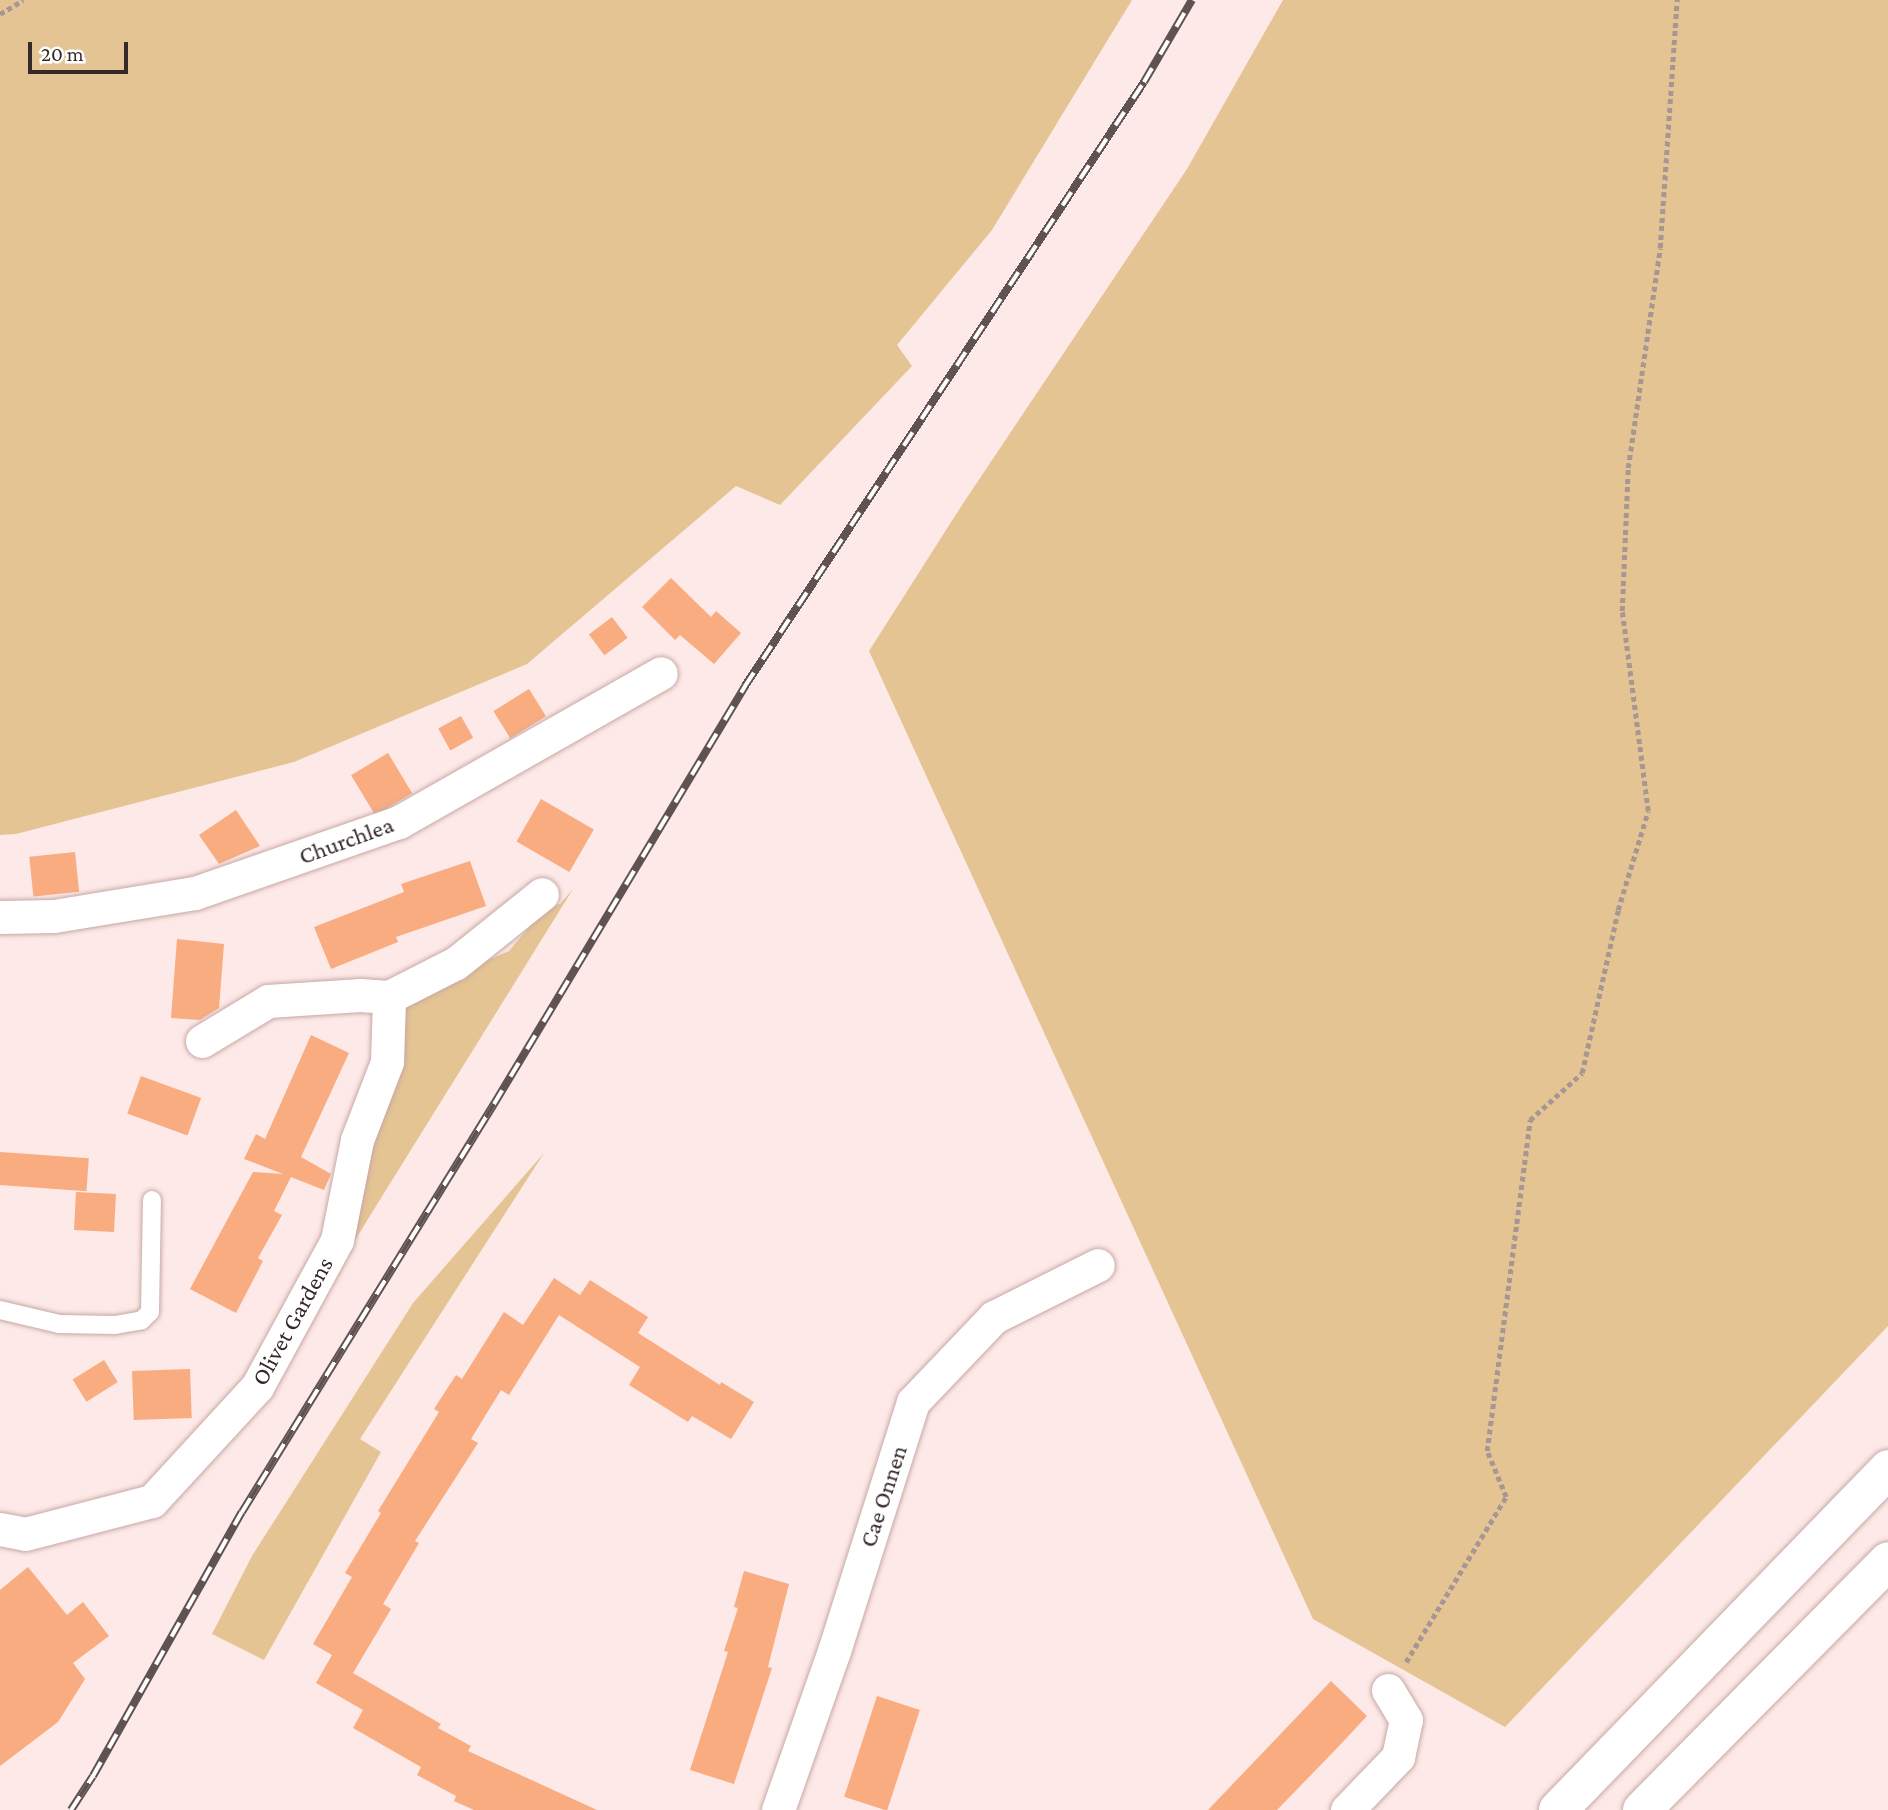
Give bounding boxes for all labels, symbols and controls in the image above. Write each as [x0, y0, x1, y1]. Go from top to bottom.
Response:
scale bar [32, 28, 131, 72]
text: 20 m [41, 42, 84, 66]
street label: Churchlea [295, 810, 397, 870]
street label: Olivet Gardens [245, 1252, 339, 1390]
street label: Cae Onnen [853, 1441, 913, 1551]

